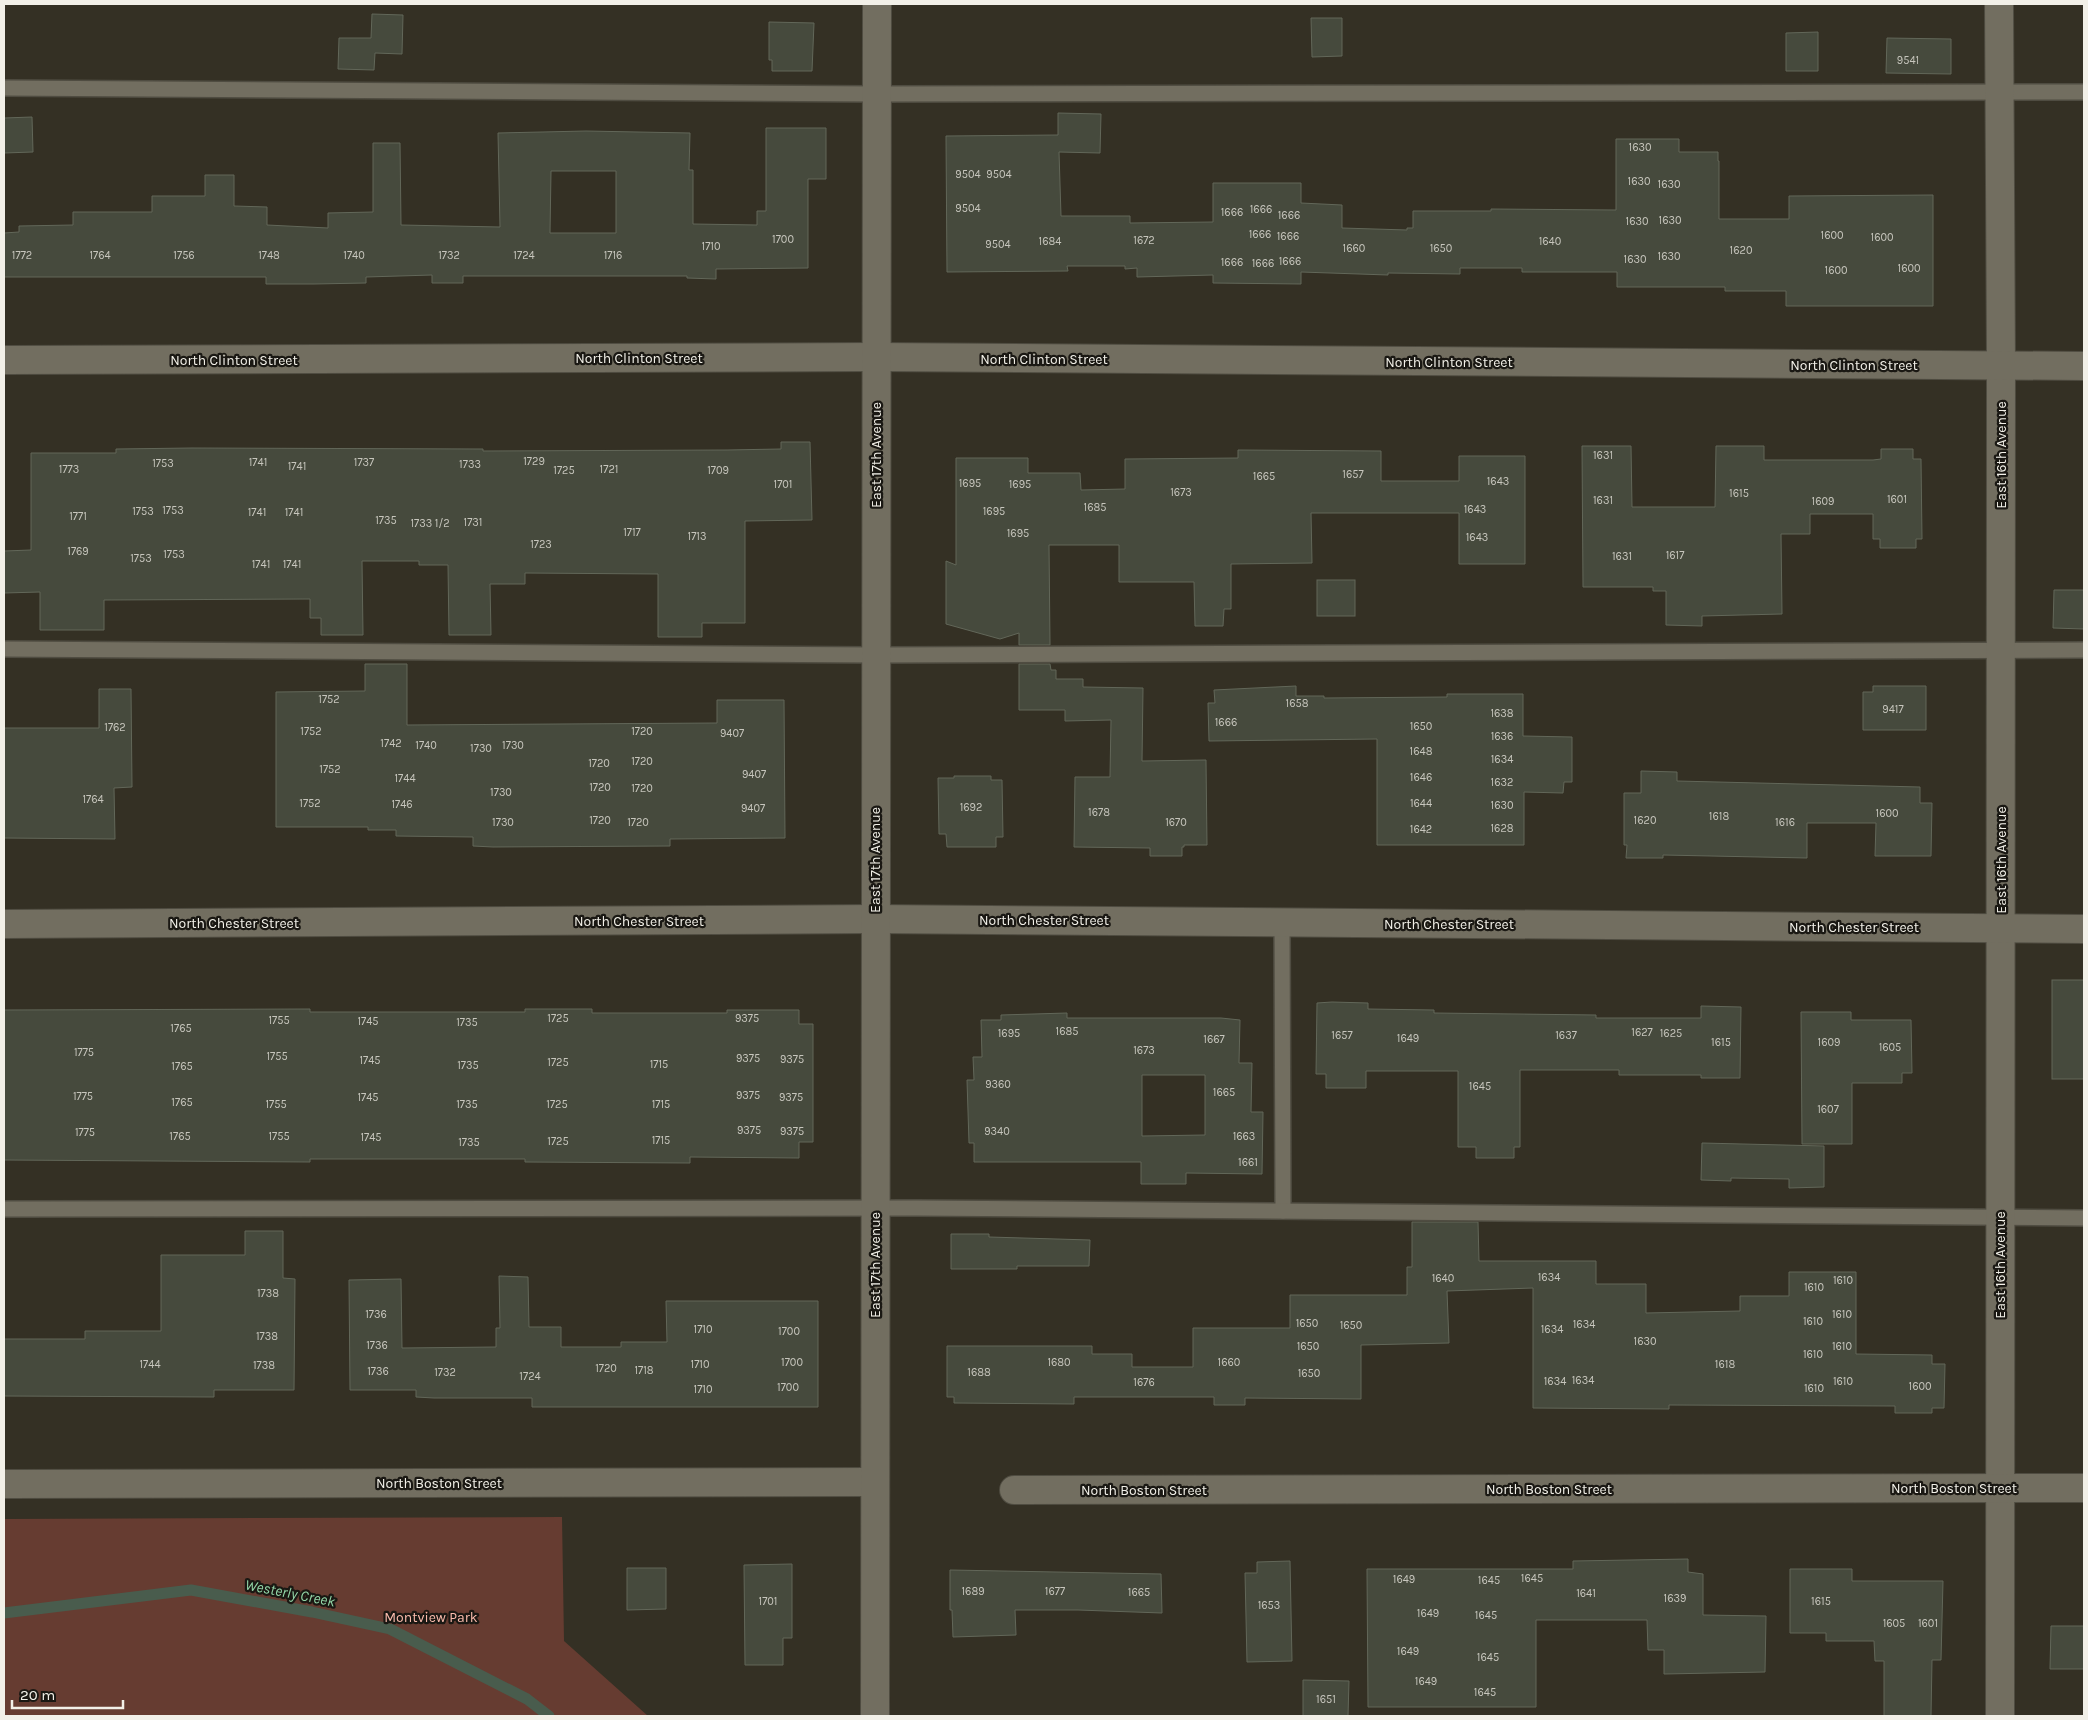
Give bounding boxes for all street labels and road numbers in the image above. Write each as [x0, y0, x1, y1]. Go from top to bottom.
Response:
street label: North Clinton Street [575, 350, 703, 367]
street label: North Clinton Street [980, 351, 1108, 368]
street label: North Clinton Street [170, 352, 298, 369]
street label: North Clinton Street [1385, 354, 1513, 371]
street label: North Clinton Street [1790, 357, 1918, 374]
street label: East 16th Avenue [1993, 401, 2010, 509]
street label: East 17th Avenue [868, 402, 885, 508]
street label: East 16th Avenue [1993, 806, 2010, 914]
street label: East 17th Avenue [867, 807, 884, 913]
street label: North Chester Street [979, 912, 1109, 929]
street label: North Chester Street [574, 913, 704, 930]
street label: North Chester Street [169, 915, 299, 932]
street label: North Chester Street [1384, 916, 1514, 933]
street label: North Chester Street [1789, 919, 1919, 936]
street label: East 16th Avenue [1992, 1211, 2009, 1319]
street label: East 17th Avenue [867, 1212, 884, 1318]
street label: North Boston Street [376, 1475, 502, 1492]
street label: North Boston Street [1891, 1480, 2017, 1497]
street label: North Boston Street [1486, 1481, 1612, 1498]
street label: North Boston Street [1081, 1482, 1207, 1499]

